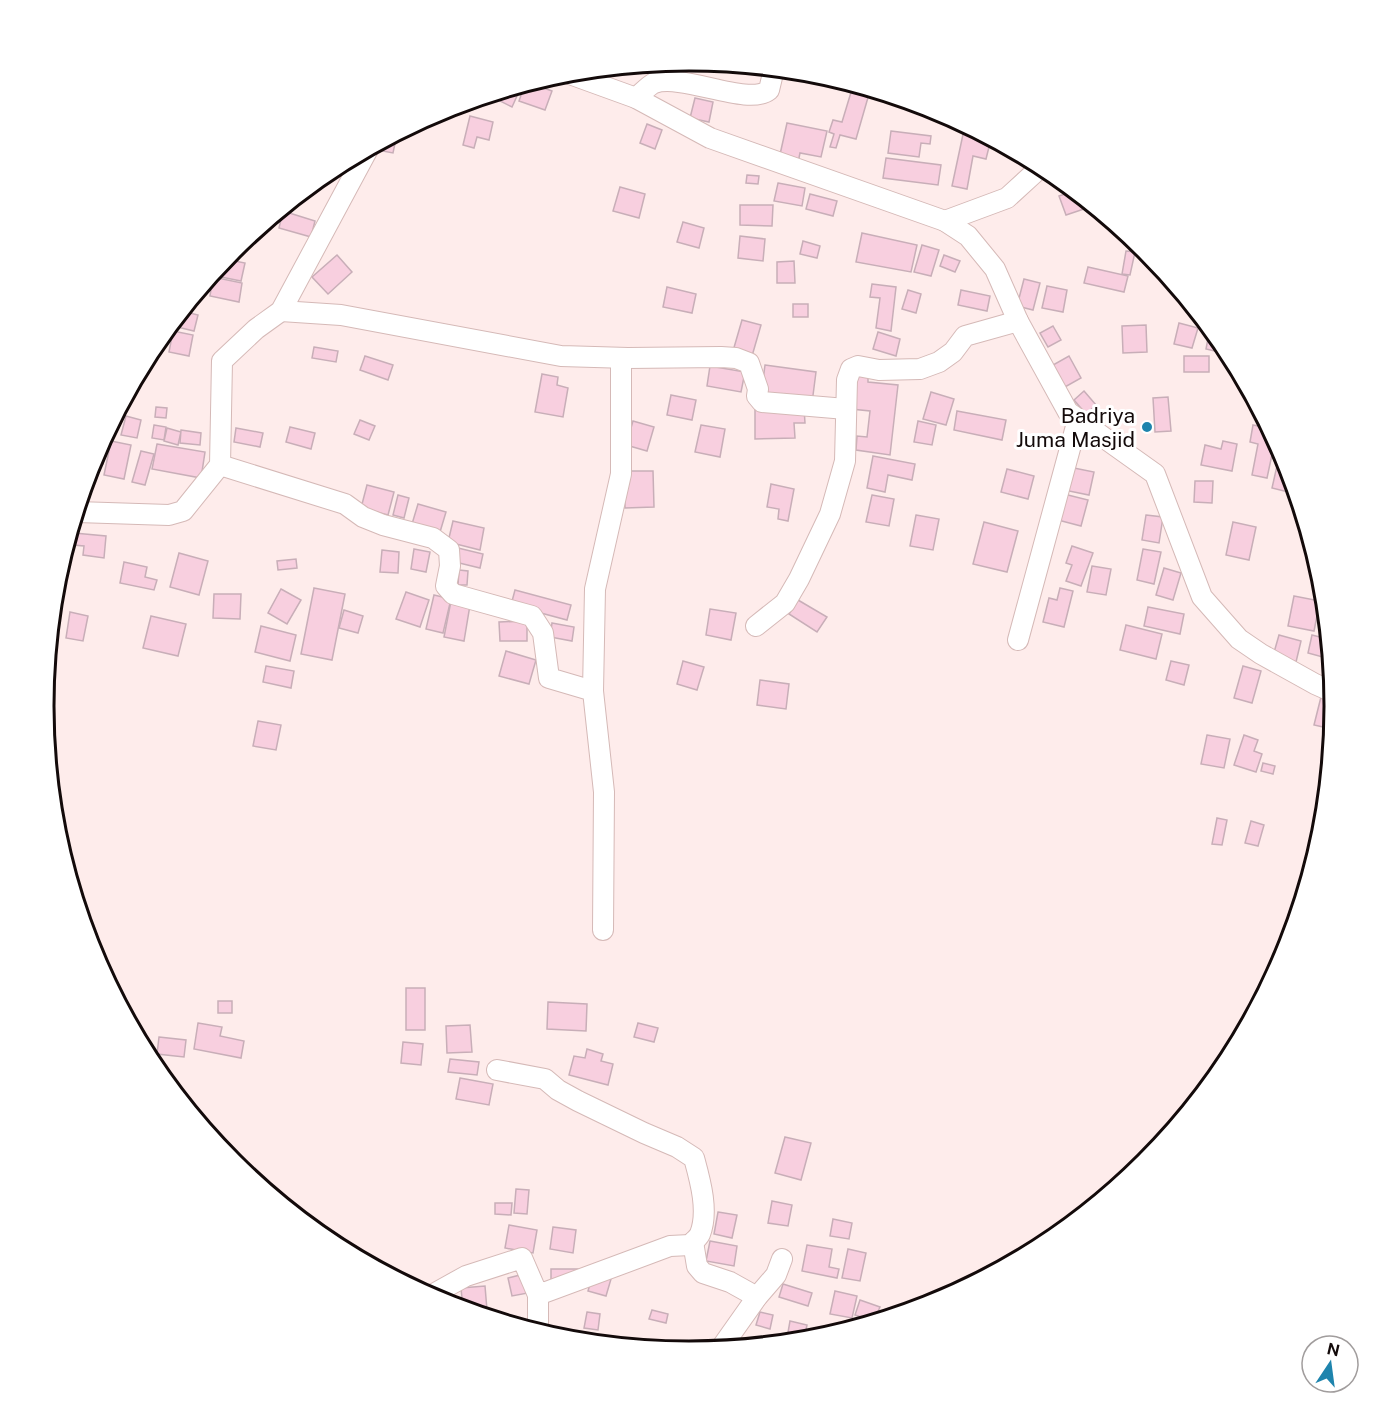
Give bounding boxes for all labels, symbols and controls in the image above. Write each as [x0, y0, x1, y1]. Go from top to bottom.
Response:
place label: Badriya Juma Masjid [1016, 403, 1135, 452]
marker: Badriya Juma Masjid [1140, 420, 1154, 434]
north arrow [1300, 1334, 1360, 1394]
text: N [1325, 1339, 1341, 1361]

